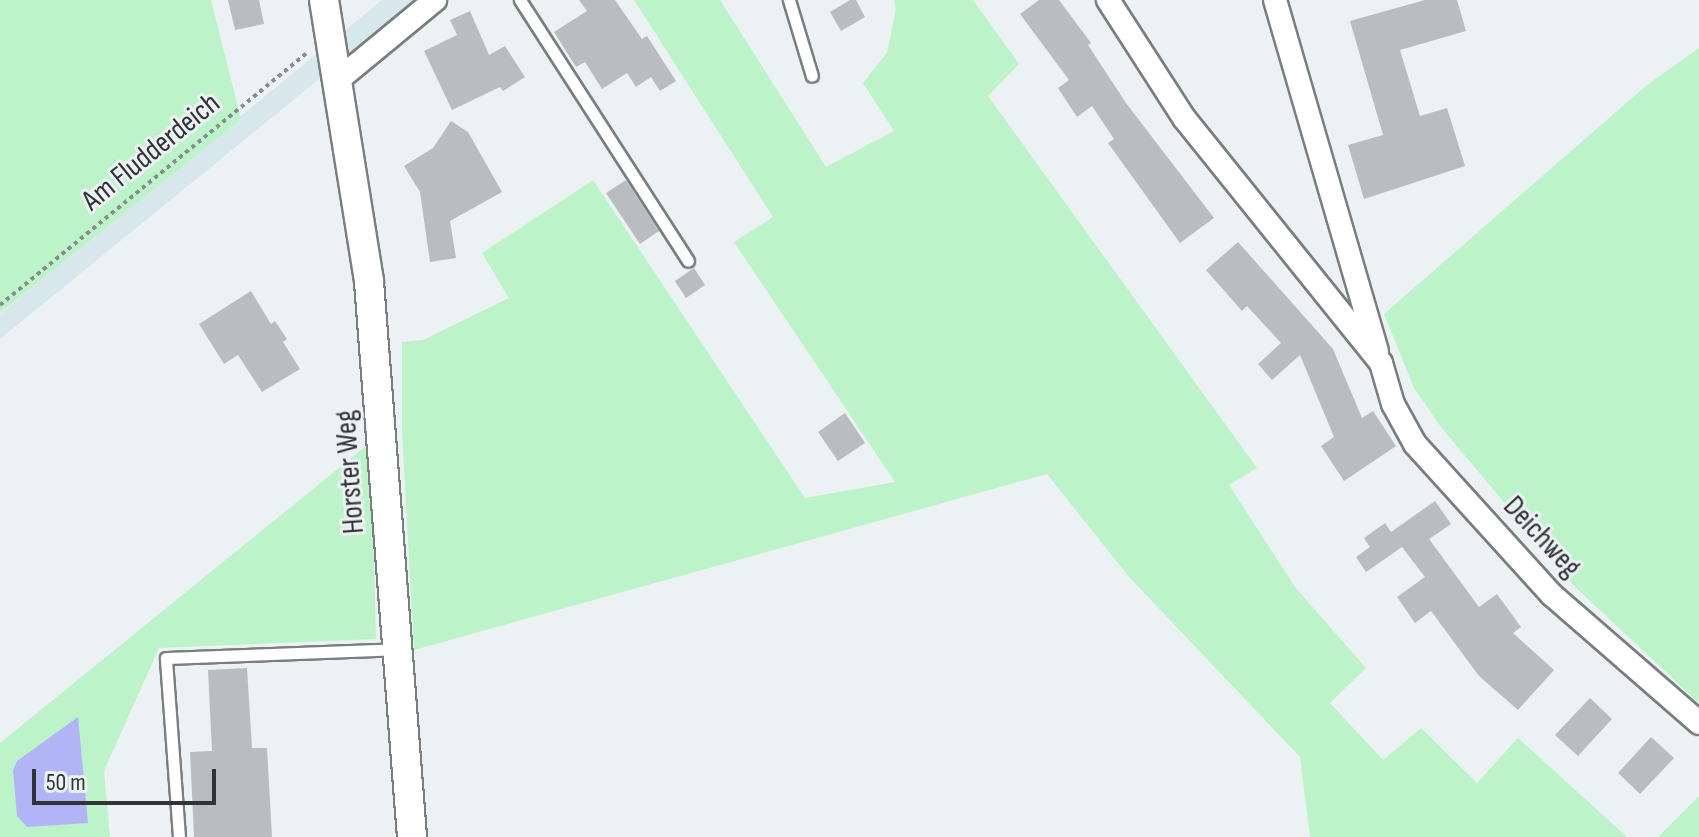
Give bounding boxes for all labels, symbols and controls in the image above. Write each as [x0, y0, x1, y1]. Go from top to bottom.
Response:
street label: Am Fludderdeich [75, 85, 227, 219]
street label: Horster Weg [328, 409, 372, 535]
street label: Deichweg [1495, 489, 1589, 585]
scale bar [36, 753, 220, 803]
text: 50 m [46, 768, 86, 797]

